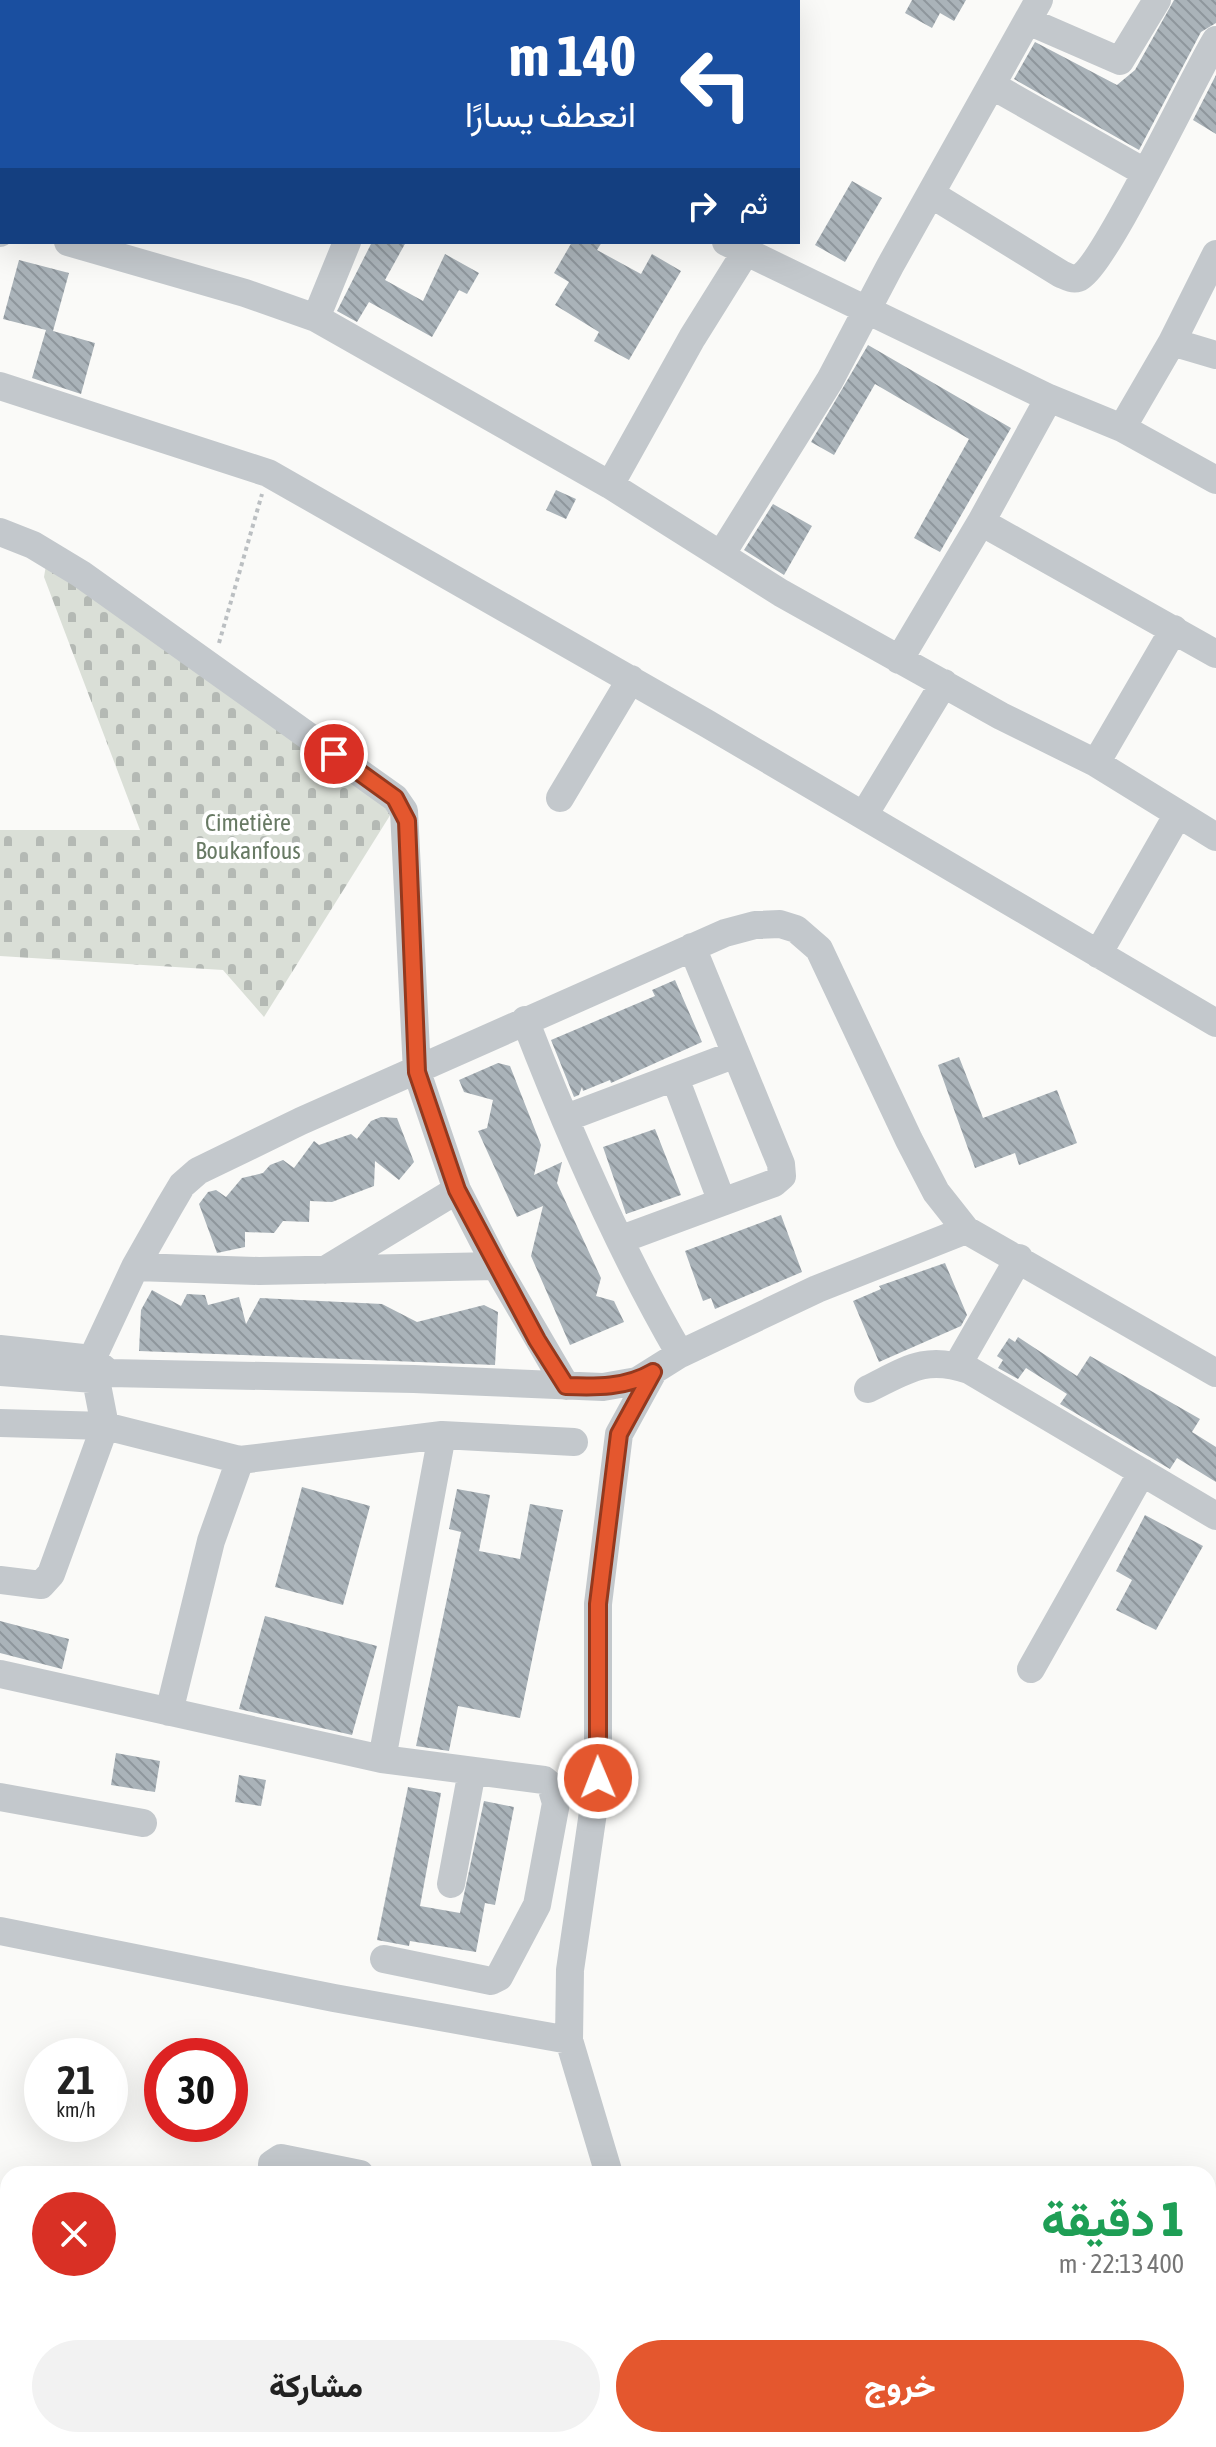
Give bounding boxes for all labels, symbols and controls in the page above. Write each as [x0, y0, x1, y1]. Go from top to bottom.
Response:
text: 140 m [509, 24, 636, 88]
icon: left [664, 32, 768, 136]
text: انعطف يسارًا [465, 93, 636, 135]
icon: right [680, 184, 724, 228]
text: ثم [740, 186, 768, 220]
pin [300, 720, 368, 788]
icon: arrive [312, 732, 356, 776]
park label: Cimetière Boukanfous [195, 809, 301, 864]
position arrow [556, 1736, 640, 1820]
speed limit sign: 30 [144, 2038, 248, 2142]
text: 21 [57, 2057, 95, 2102]
text: km/h [56, 2098, 96, 2121]
text: 1 دقيقة [1041, 2191, 1184, 2246]
button: close [32, 2192, 116, 2276]
text: 400 m · 22:13 [1059, 2249, 1184, 2279]
button: مشاركة [32, 2340, 600, 2432]
button: خروج [616, 2340, 1184, 2432]

